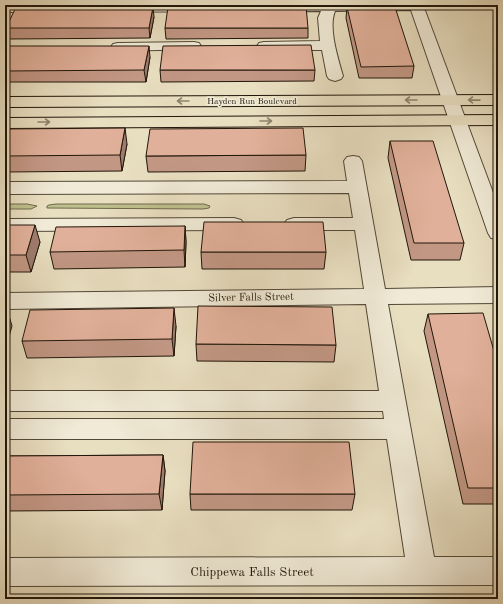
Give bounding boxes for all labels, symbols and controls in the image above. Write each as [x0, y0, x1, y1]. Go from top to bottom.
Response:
one-way arrow [405, 96, 418, 104]
one-way arrow [468, 96, 481, 104]
one-way arrow [177, 97, 190, 105]
street label: Hayden Run Boulevard [207, 97, 297, 106]
one-way arrow [259, 117, 272, 125]
one-way arrow [37, 118, 50, 126]
street label: Silver Falls Street [208, 292, 294, 304]
street label: Chippewa Falls Street [190, 566, 314, 579]

